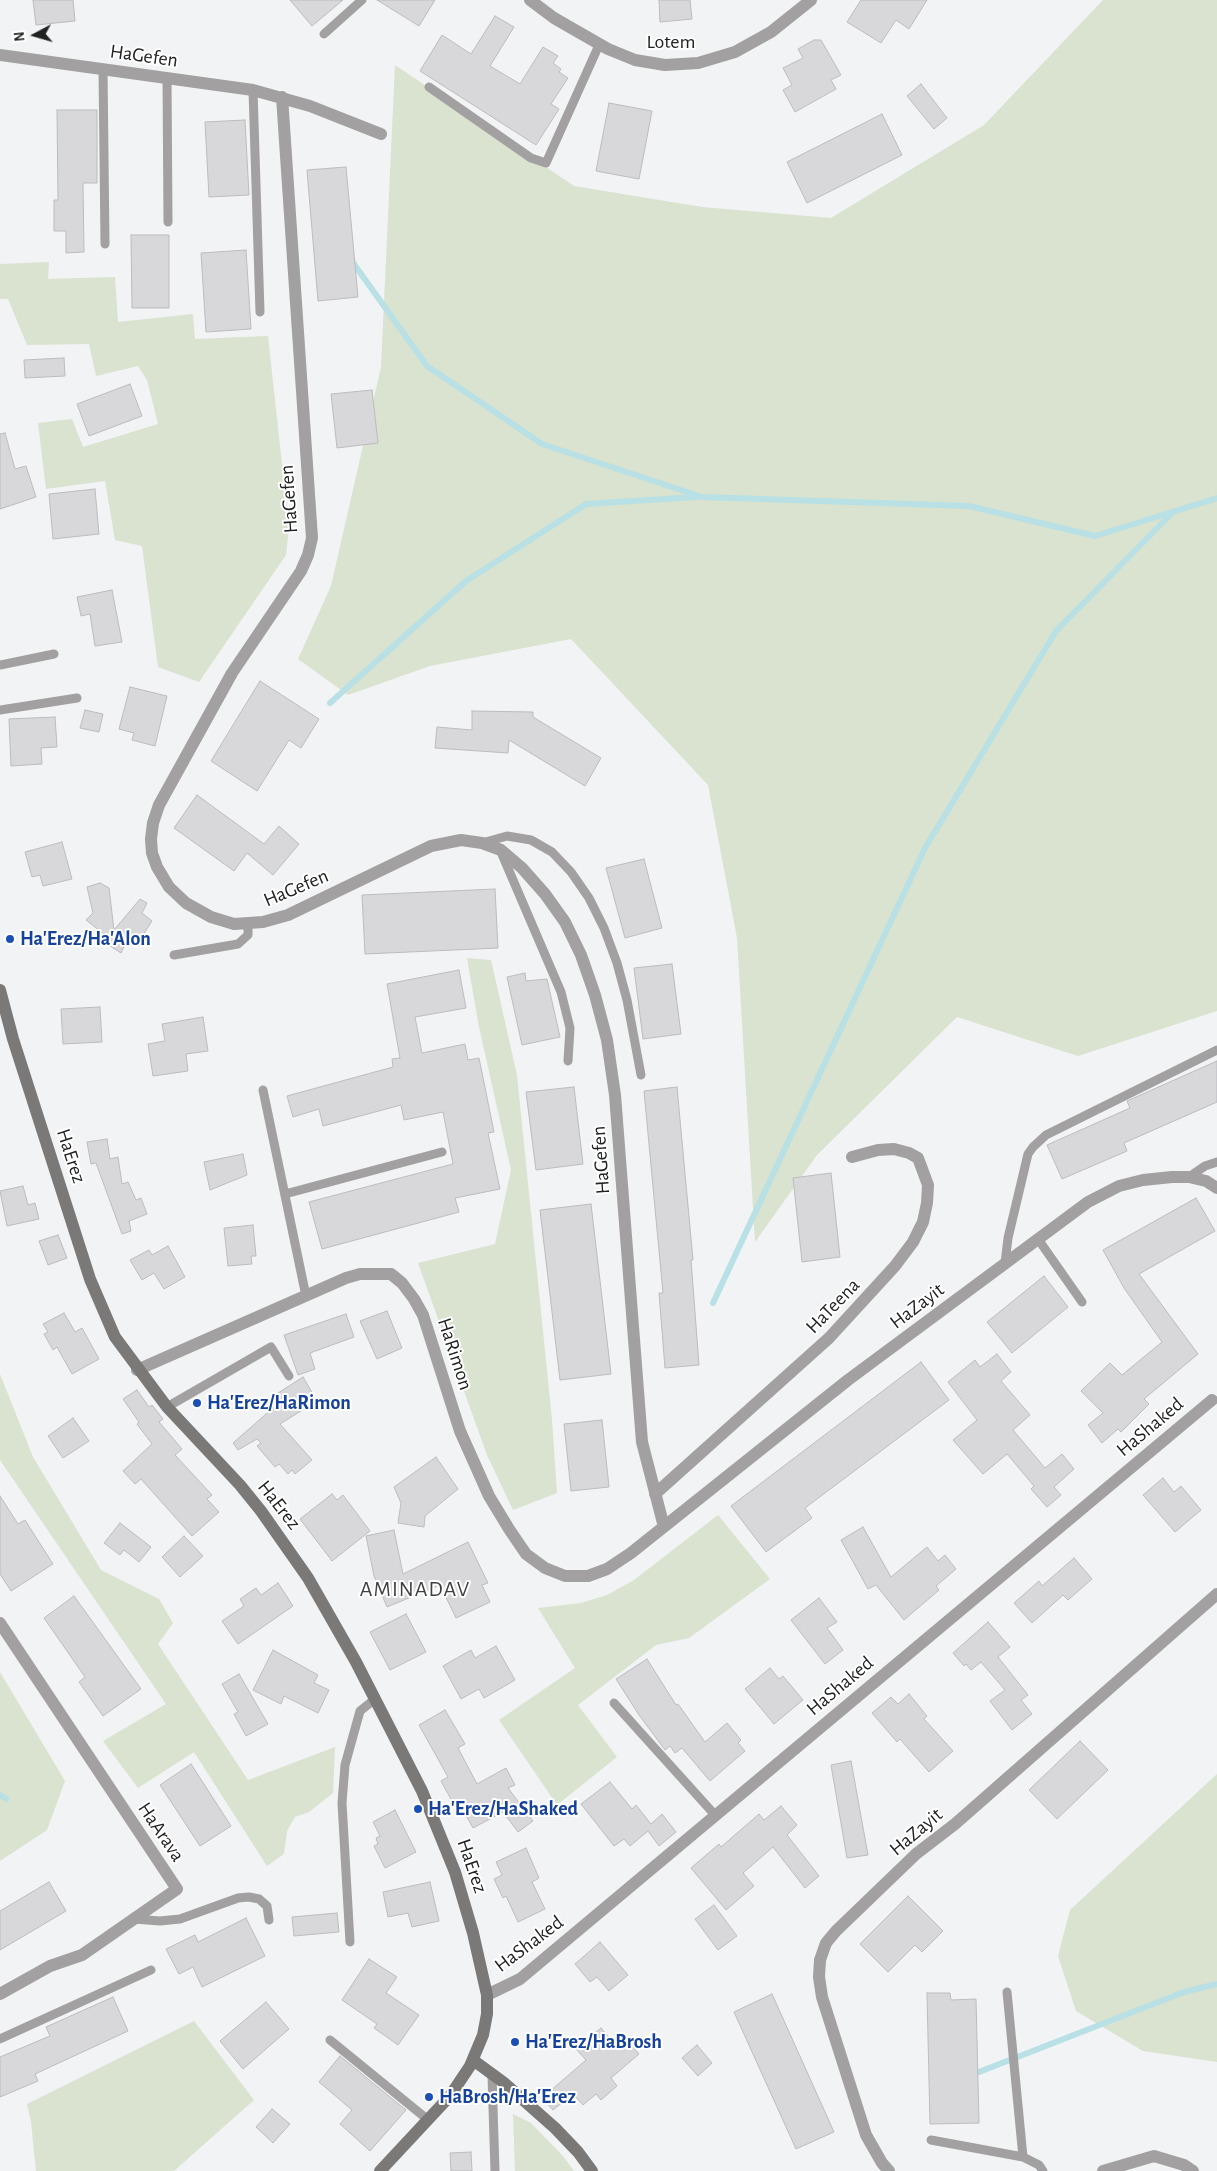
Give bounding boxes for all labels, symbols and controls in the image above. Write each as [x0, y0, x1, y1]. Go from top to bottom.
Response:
north arrow [10, 10, 60, 60]
street label: Lotem [646, 30, 696, 54]
text: N [13, 31, 28, 42]
street label: HaGefen [109, 39, 179, 73]
street label: HaGefen [275, 464, 303, 534]
street label: HaGefen [260, 864, 332, 912]
place label: Ha'Erez/Ha'Alon [20, 927, 151, 951]
marker: Ha'Erez/Ha'Alon [4, 933, 16, 945]
street label: HaGefen [587, 1125, 615, 1195]
street label: HaErez [51, 1126, 91, 1186]
street label: HaTeena [801, 1273, 865, 1339]
street label: HaZayit [885, 1278, 949, 1334]
street label: HaRimon [432, 1315, 478, 1393]
place label: Ha'Erez/HaRimon [207, 1391, 351, 1415]
street label: HaShaked [1112, 1392, 1188, 1462]
marker: Ha'Erez/HaRimon [191, 1397, 203, 1409]
street label: HaErez [252, 1476, 306, 1534]
district label: AMINADAV [359, 1576, 471, 1602]
street label: HaShaked [802, 1651, 878, 1721]
place label: Ha'Erez/HaShaked [428, 1797, 578, 1821]
street label: HaArava [132, 1798, 190, 1866]
marker: Ha'Erez/HaShaked [412, 1803, 424, 1815]
street label: HaZayit [885, 1803, 947, 1861]
street label: HaErez [452, 1836, 492, 1896]
street label: HaShaked [490, 1910, 568, 1978]
place label: Ha'Erez/HaBrosh [525, 2030, 662, 2054]
marker: Ha'Erez/HaBrosh [509, 2036, 521, 2048]
place label: HaBrosh/Ha'Erez [439, 2085, 576, 2109]
marker: HaBrosh/Ha'Erez [423, 2091, 435, 2103]

